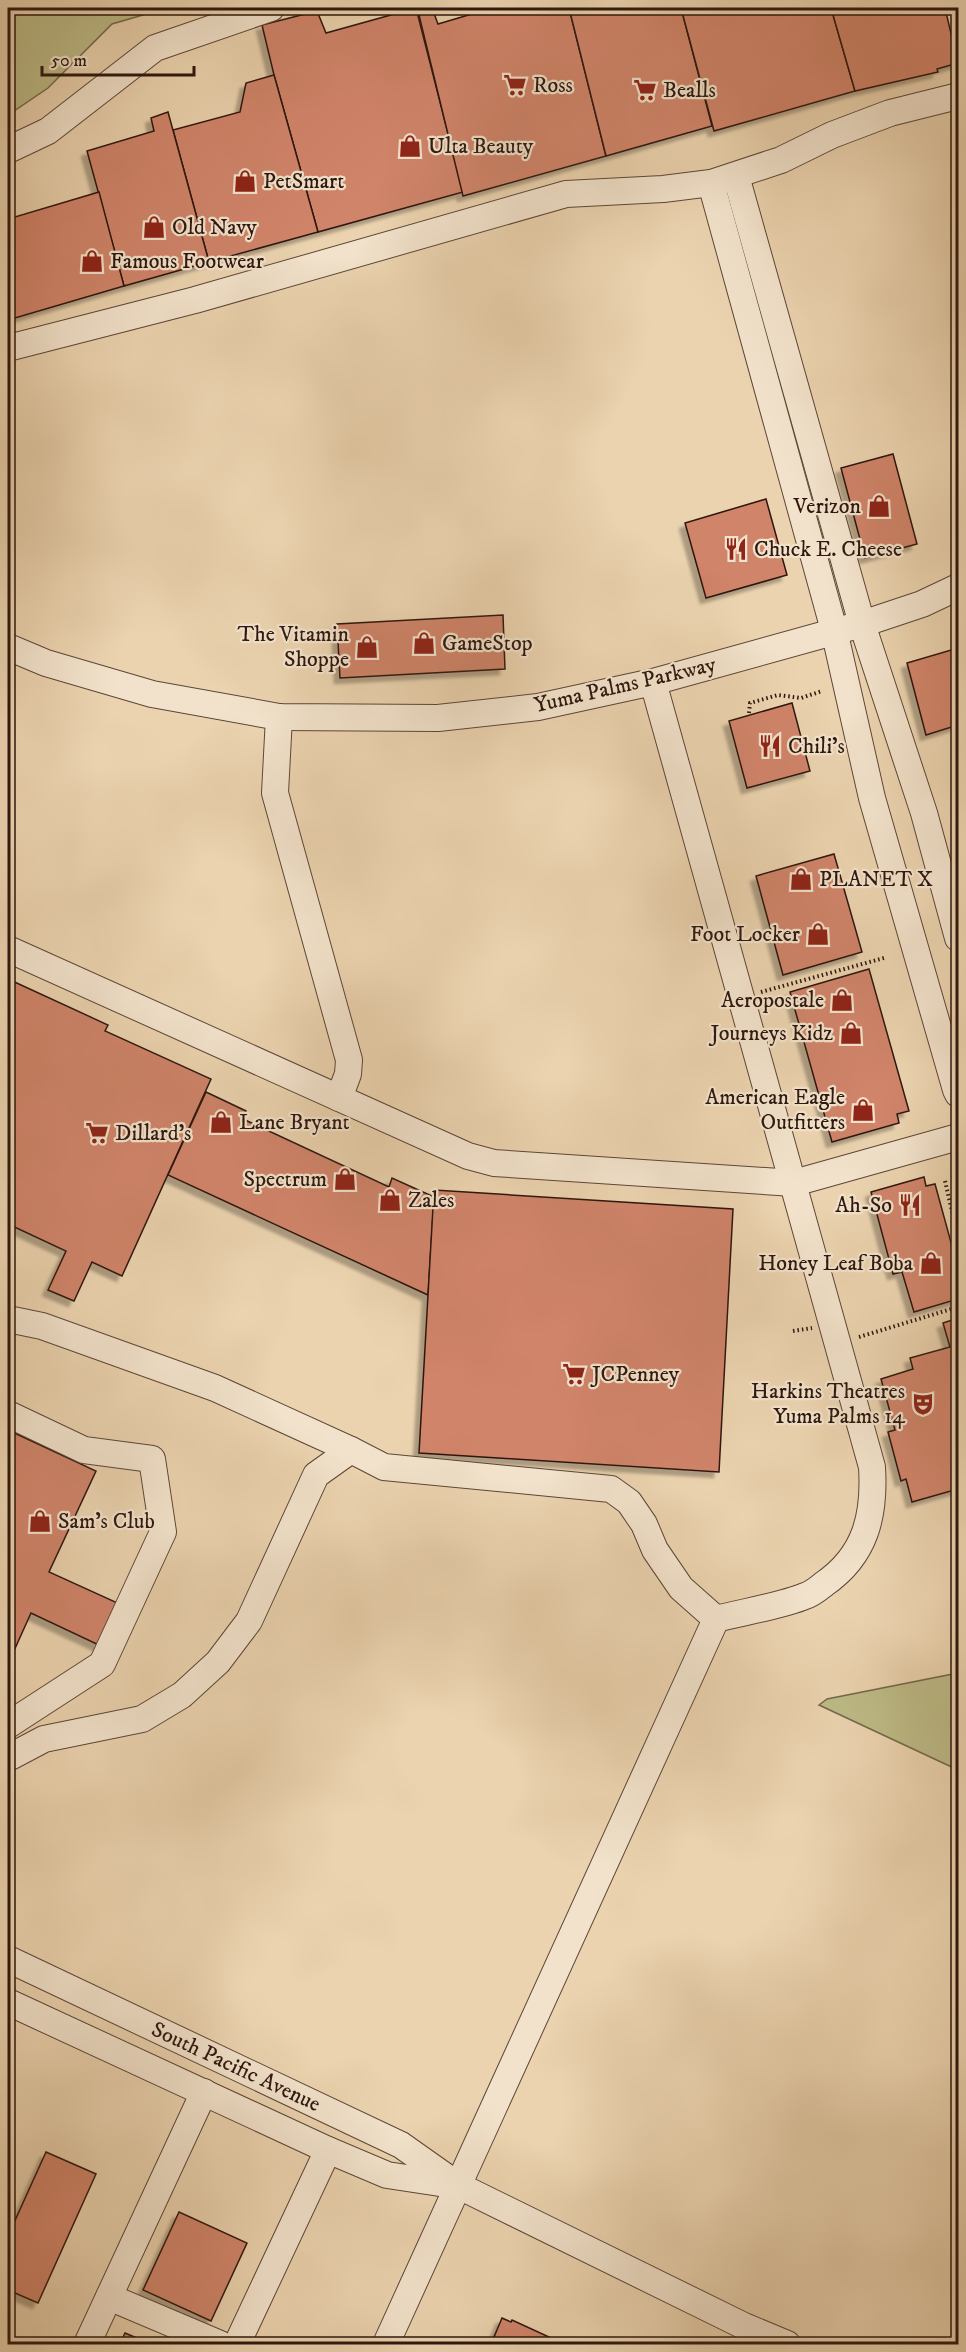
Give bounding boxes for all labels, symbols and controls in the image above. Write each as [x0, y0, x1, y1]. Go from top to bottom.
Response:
scale bar [42, 39, 194, 77]
text: 50 m [51, 50, 87, 72]
supermarket icon: Ross [502, 72, 528, 98]
place label: Ross [533, 72, 573, 99]
supermarket icon: Bealls [632, 77, 658, 103]
place label: Bealls [663, 77, 716, 104]
shop icon: Ulta Beauty [397, 133, 423, 159]
place label: Ulta Beauty [428, 133, 534, 160]
shop icon: PetSmart [232, 168, 258, 194]
place label: PetSmart [263, 168, 344, 195]
shop icon: Old Navy [141, 214, 167, 240]
place label: Old Navy [172, 214, 257, 241]
shop icon: Famous Footwear [79, 248, 105, 274]
place label: Famous Footwear [110, 248, 265, 275]
place label: Verizon [793, 493, 861, 520]
shop icon: Verizon [866, 493, 892, 519]
restaurant icon: Chuck E. Cheese [723, 536, 749, 562]
place label: Chuck E. Cheese [754, 536, 902, 563]
place label: The Vitamin Shoppe [238, 621, 349, 673]
shop icon: GameStop [411, 630, 437, 656]
place label: GameStop [442, 630, 533, 657]
shop icon: The Vitamin Shoppe [354, 634, 380, 660]
street label: Yuma Palms Parkway [531, 651, 719, 719]
restaurant icon: Chili's [757, 733, 783, 759]
place label: Chili's [788, 733, 845, 760]
shop icon: PLANET X [788, 866, 814, 892]
place label: PLANET X [819, 866, 933, 893]
place label: Foot Locker [690, 921, 801, 948]
shop icon: Foot Locker [805, 921, 831, 947]
place label: Aeropostale [721, 987, 824, 1014]
shop icon: Aeropostale [829, 987, 855, 1013]
place label: Journeys Kidz [708, 1020, 833, 1047]
shop icon: Journeys Kidz [838, 1020, 864, 1046]
place label: American Eagle Outfitters [705, 1084, 845, 1136]
shop icon: American Eagle Outfitters [850, 1097, 876, 1123]
shop icon: Lane Bryant [208, 1109, 234, 1135]
place label: Lane Bryant [239, 1109, 350, 1136]
supermarket icon: Dillard's [84, 1120, 110, 1146]
place label: Dillard's [115, 1120, 191, 1147]
place label: Spectrum [243, 1166, 327, 1193]
shop icon: Spectrum [332, 1166, 358, 1192]
shop icon: Zales [377, 1187, 403, 1213]
place label: Zales [408, 1187, 454, 1214]
place label: Ah-So [835, 1192, 892, 1219]
restaurant icon: Ah-So [897, 1192, 923, 1218]
place label: Honey Leaf Boba [758, 1250, 914, 1277]
shop icon: Honey Leaf Boba [918, 1250, 944, 1276]
supermarket icon: JCPenney [561, 1361, 587, 1387]
place label: JCPenney [590, 1361, 680, 1388]
place label: Harkins Theatres Yuma Palms 14 [751, 1378, 906, 1430]
theatre icon: Harkins Theatres Yuma Palms 14 [910, 1391, 936, 1417]
shop icon: Sam's Club [27, 1508, 53, 1534]
place label: Sam's Club [58, 1508, 155, 1535]
street label: South Pacific Avenue [147, 2016, 325, 2118]

